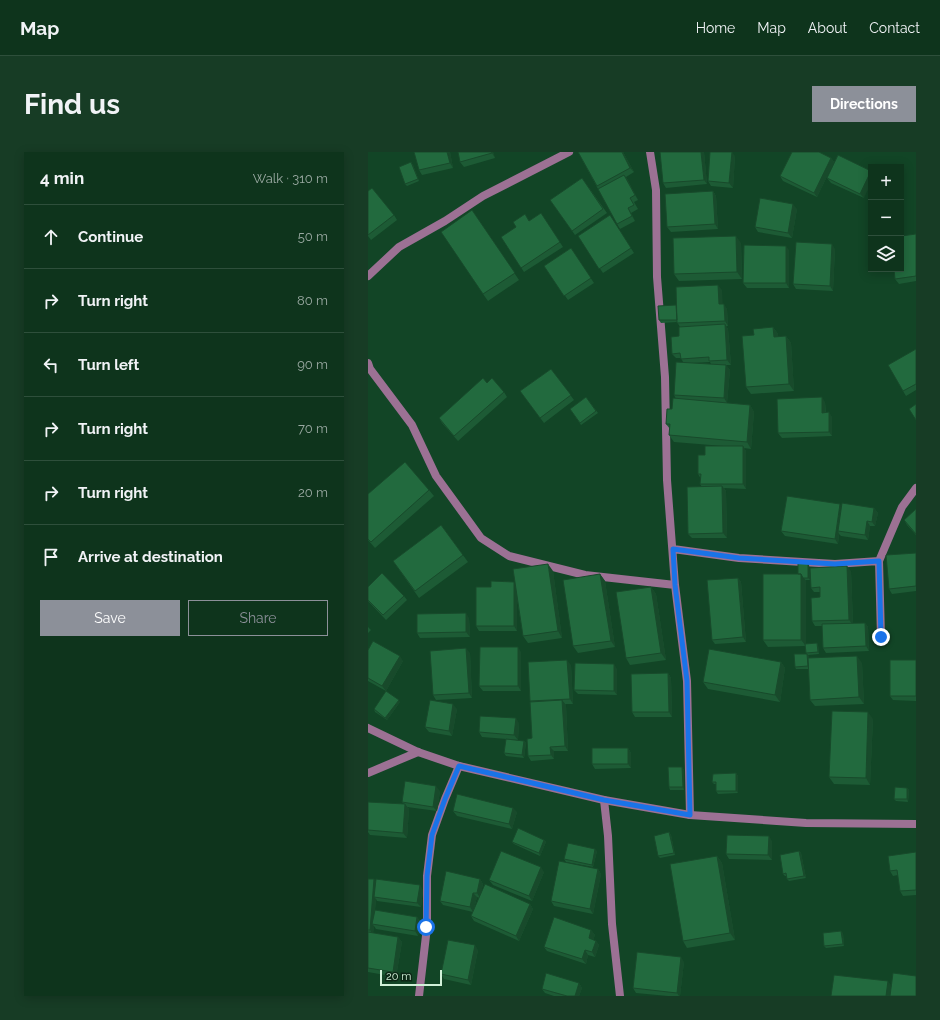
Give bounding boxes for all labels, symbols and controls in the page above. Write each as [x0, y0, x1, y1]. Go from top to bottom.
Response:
text: Map [20, 17, 59, 39]
text: Home [696, 20, 735, 36]
text: Map [757, 20, 786, 36]
text: About [808, 20, 847, 36]
text: Contact [869, 20, 920, 36]
button: Directions [812, 86, 916, 122]
text: Find us [24, 88, 120, 121]
map controls [868, 164, 904, 272]
button: + [868, 164, 904, 200]
text: 4 min [40, 168, 84, 188]
text: Walk · 310 m [253, 171, 328, 186]
button: − [868, 200, 904, 236]
icon: ahead [40, 226, 62, 248]
text: Continue [78, 228, 143, 246]
text: 50 m [298, 229, 328, 244]
button: layers [868, 236, 904, 272]
icon: right [40, 290, 62, 312]
text: Turn right [78, 292, 148, 310]
text: 80 m [297, 293, 328, 308]
icon: left [40, 354, 62, 376]
text: Turn left [78, 356, 139, 374]
text: 90 m [297, 357, 328, 372]
icon: right [40, 418, 62, 440]
text: Turn right [78, 420, 148, 438]
text: 70 m [298, 421, 328, 436]
icon: right [40, 482, 62, 504]
text: Turn right [78, 484, 148, 502]
text: 20 m [298, 485, 328, 500]
icon: arrive [40, 546, 62, 568]
text: Arrive at destination [78, 548, 223, 566]
button: Save [40, 600, 180, 636]
button: Share [188, 600, 328, 636]
route end [872, 628, 890, 646]
route start [417, 918, 435, 936]
scale bar [380, 968, 442, 987]
text: 20 m [386, 970, 411, 983]

